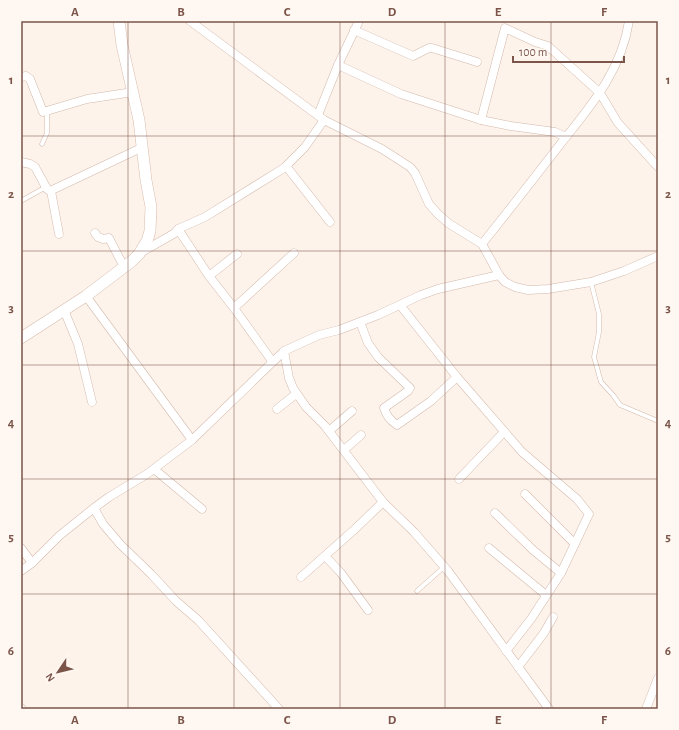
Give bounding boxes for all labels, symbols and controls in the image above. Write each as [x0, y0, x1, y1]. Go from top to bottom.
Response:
text: A [71, 6, 79, 19]
text: B [177, 6, 185, 19]
text: C [284, 6, 291, 19]
text: D [388, 6, 397, 19]
text: E [495, 6, 502, 19]
text: F [601, 6, 608, 19]
scale bar [513, 38, 624, 64]
text: 100 m [519, 46, 547, 58]
text: 1 [9, 74, 13, 87]
text: 1 [666, 74, 670, 87]
text: 2 [8, 188, 14, 201]
text: 2 [665, 188, 671, 201]
text: 3 [8, 302, 14, 315]
text: 3 [665, 302, 671, 315]
text: 4 [8, 417, 15, 430]
text: 4 [665, 417, 672, 430]
text: 5 [8, 531, 14, 544]
text: 5 [665, 531, 671, 544]
text: 6 [8, 645, 14, 658]
text: 6 [665, 645, 671, 658]
north arrow [38, 652, 78, 692]
text: N [44, 671, 57, 684]
text: A [71, 714, 79, 727]
text: B [177, 714, 185, 727]
text: C [284, 714, 291, 727]
text: D [388, 714, 397, 727]
text: E [495, 714, 502, 727]
text: F [601, 714, 608, 727]

